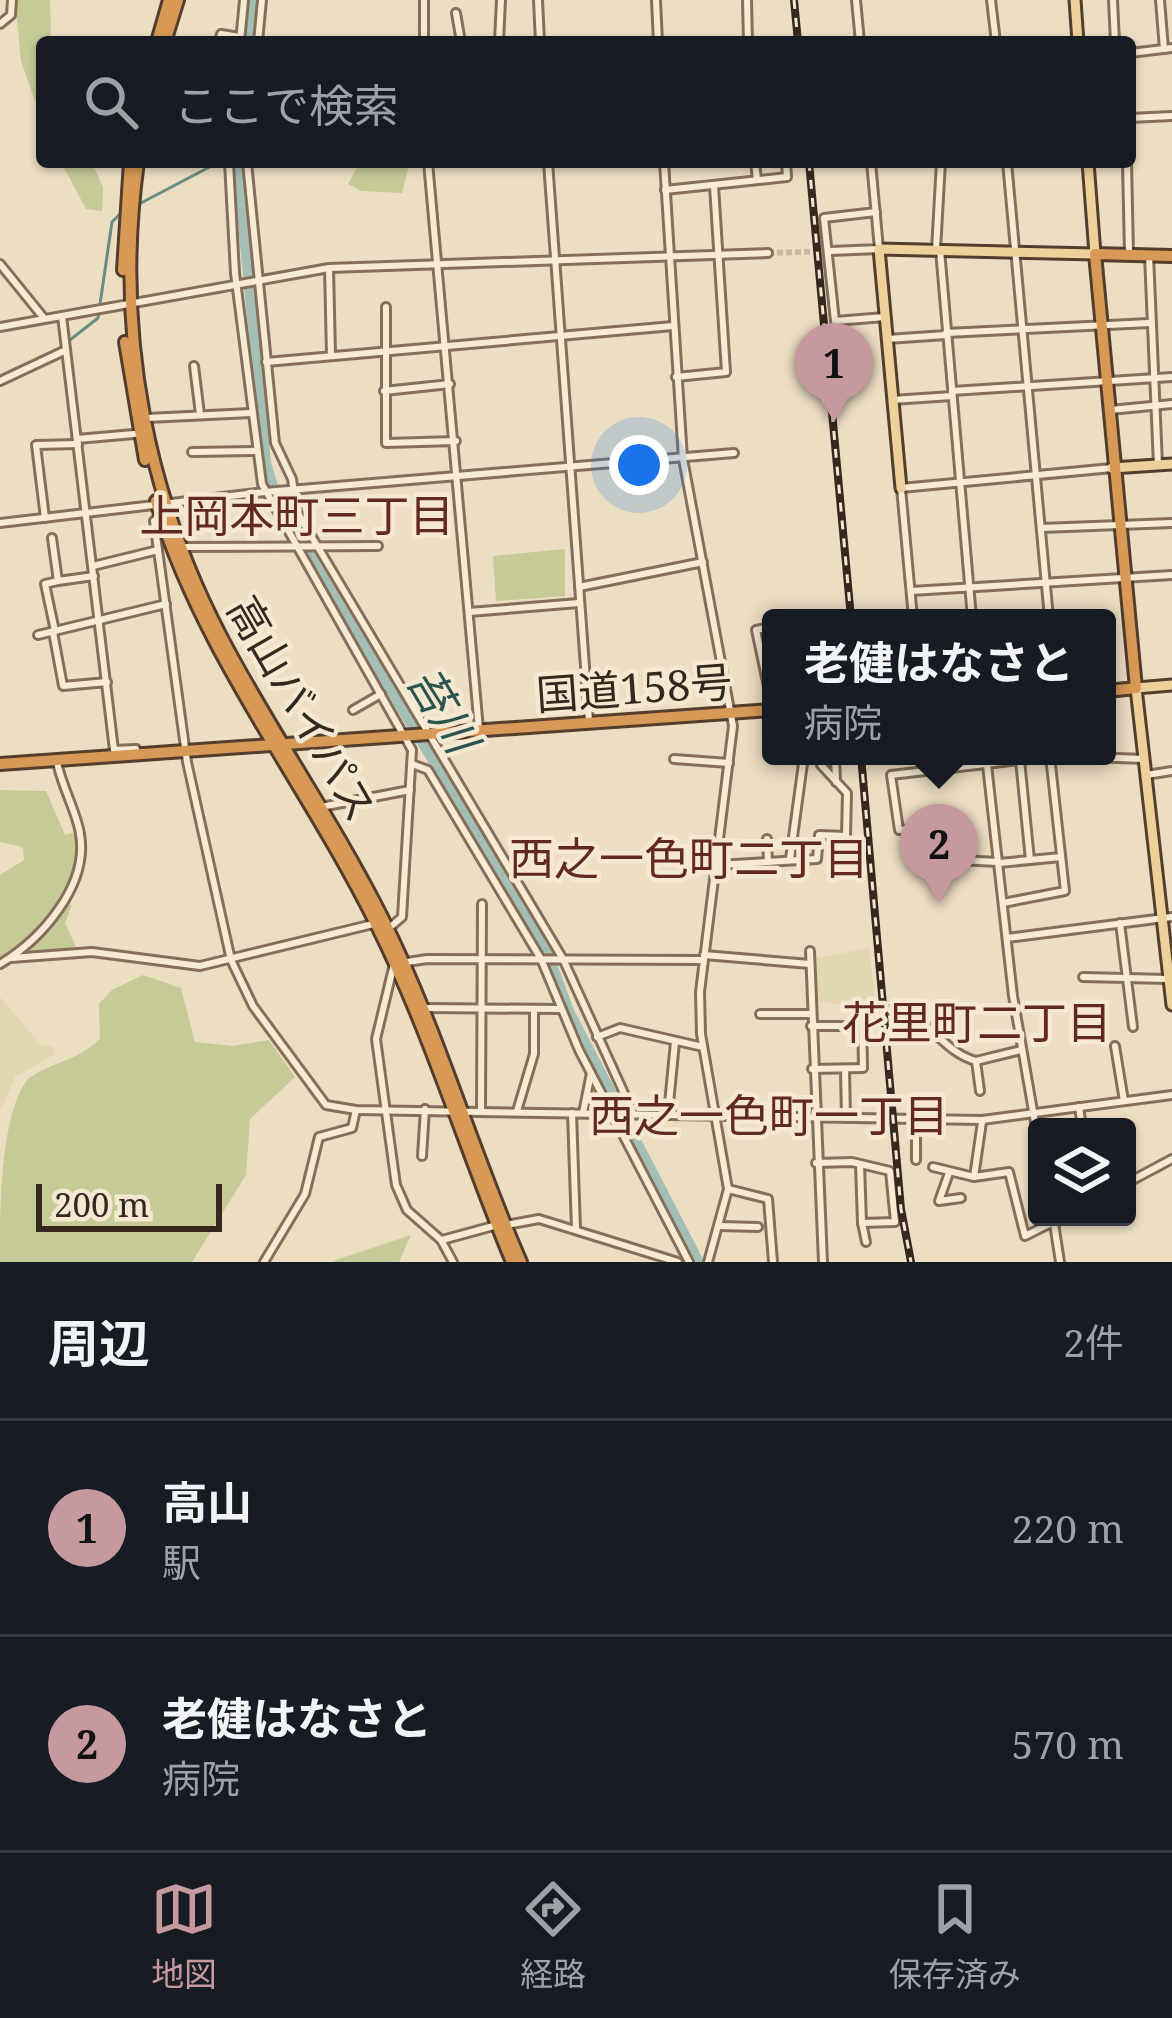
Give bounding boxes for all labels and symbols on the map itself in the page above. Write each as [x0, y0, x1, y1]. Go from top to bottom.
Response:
pin: 1 [795, 323, 873, 422]
your location [609, 435, 669, 495]
district label: 上岡本町三丁目 [139, 484, 455, 545]
street label: 高山バイパス [216, 585, 390, 831]
street label: 国道158号 [534, 652, 734, 722]
water label: 苔川 [395, 655, 495, 767]
pin: 2 [900, 804, 978, 903]
district label: 西之一色町二丁目 [509, 827, 869, 888]
district label: 花里町二丁目 [842, 991, 1112, 1052]
district label: 西之一色町一丁目 [589, 1084, 949, 1145]
scale bar [36, 1178, 222, 1231]

